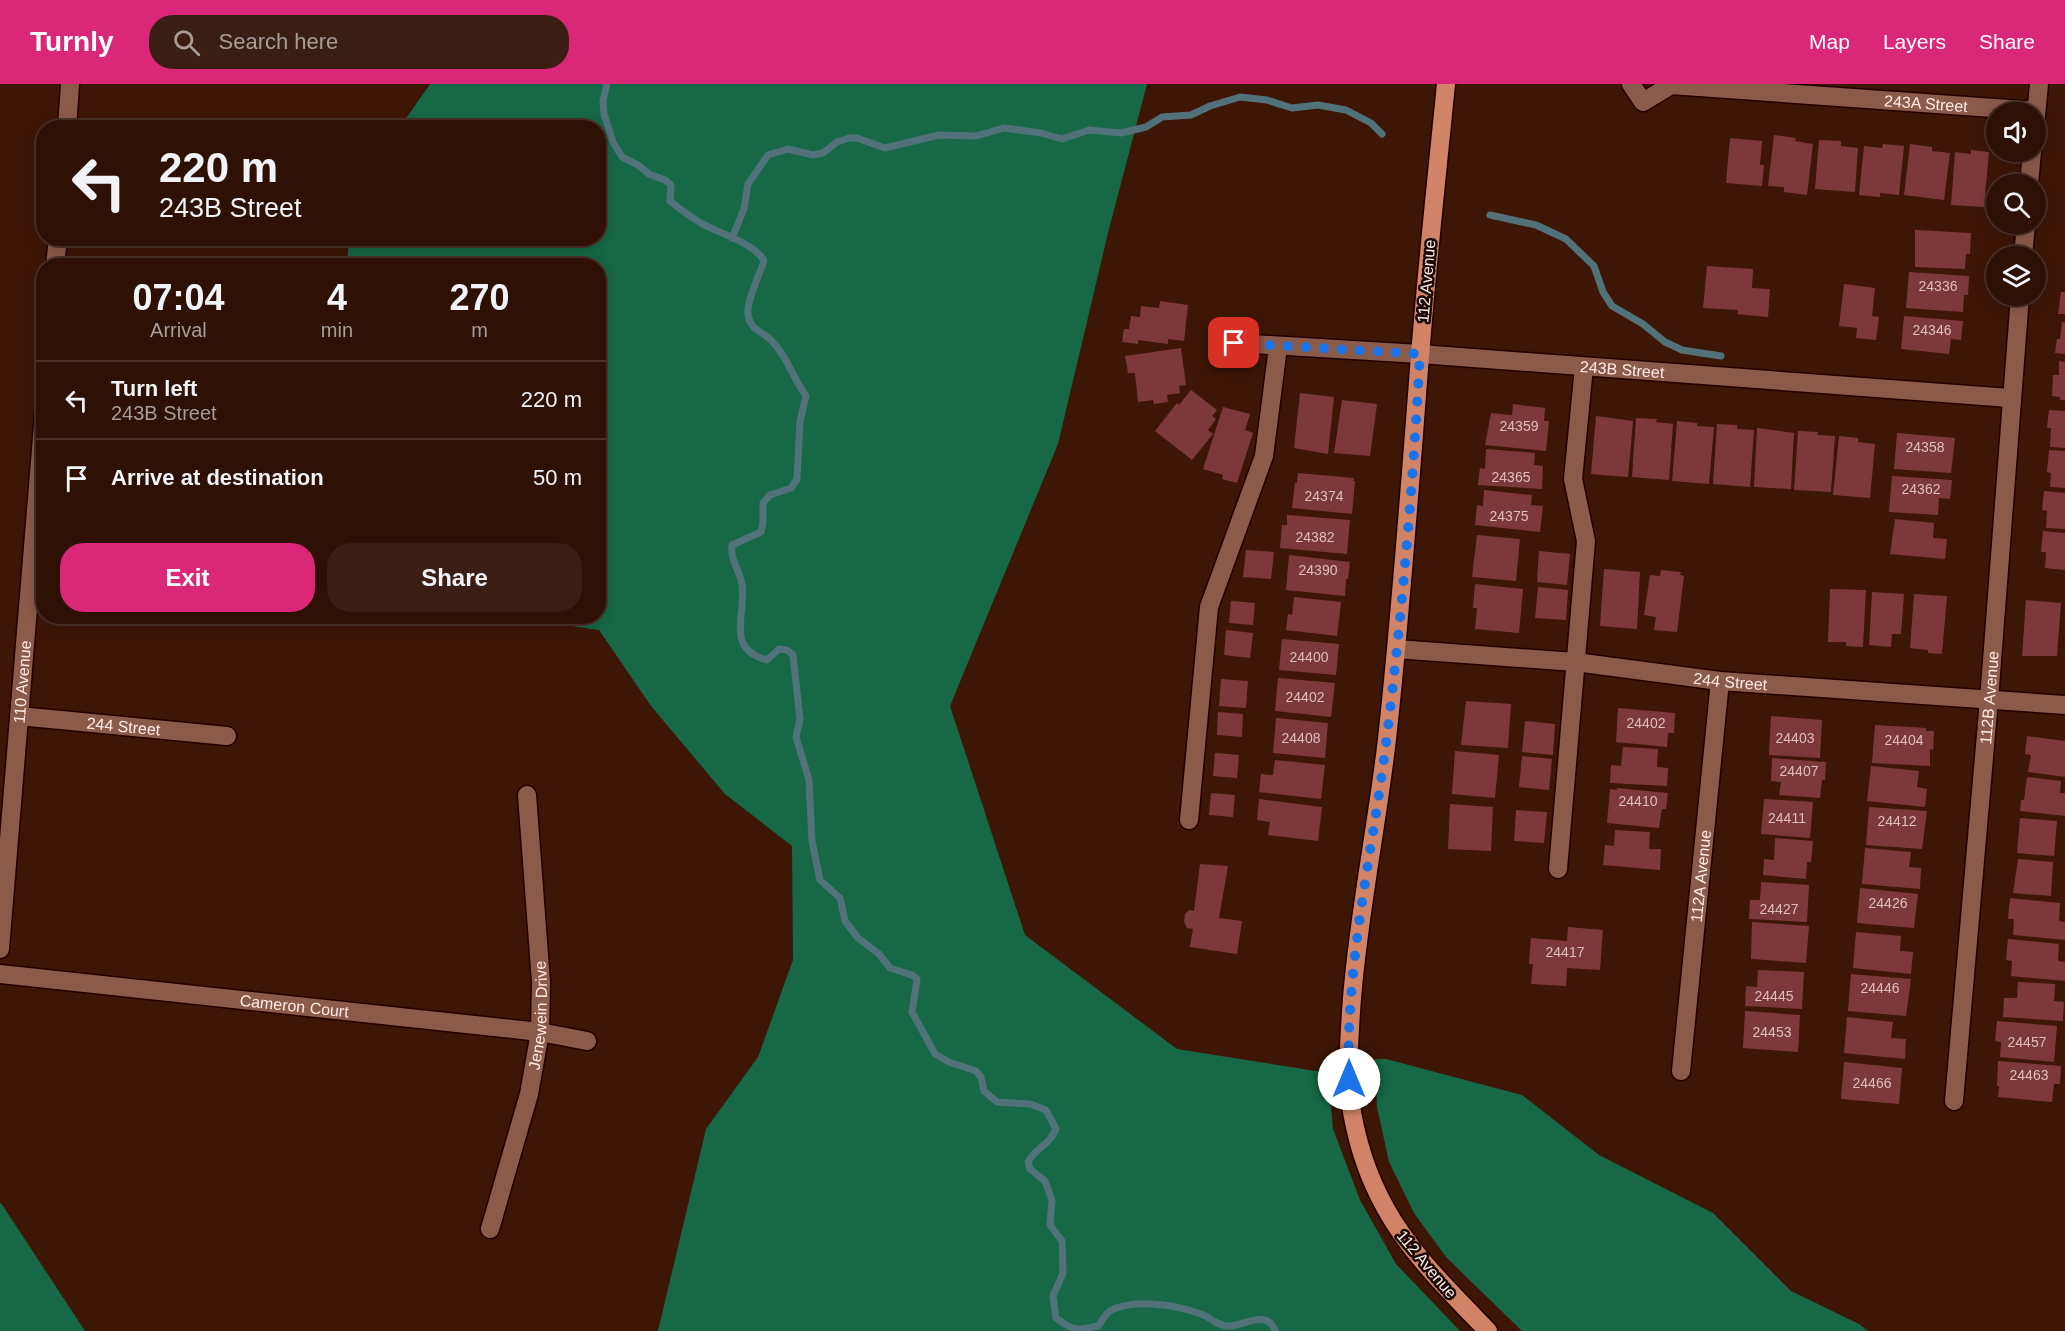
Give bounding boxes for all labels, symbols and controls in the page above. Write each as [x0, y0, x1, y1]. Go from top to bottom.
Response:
search box [149, 15, 569, 69]
text: Turnly [30, 26, 113, 57]
icon: search [170, 26, 203, 59]
text: Search here [218, 29, 338, 54]
text: Map [1809, 30, 1850, 53]
text: Layers [1883, 30, 1946, 53]
text: Share [1979, 30, 2035, 53]
street label: 243A Street [1884, 92, 1969, 115]
map controls [1986, 102, 2046, 306]
button: sound [1986, 102, 2046, 162]
icon: left [60, 144, 138, 222]
text: 220 m [159, 144, 278, 191]
button: search [1986, 174, 2046, 234]
text: 243B Street [159, 193, 302, 223]
street label: 112 Avenue [1414, 239, 1439, 323]
button: layers [1986, 246, 2046, 306]
text: 07:04 [132, 277, 224, 318]
text: 4 [327, 277, 347, 318]
text: 270 [449, 277, 510, 318]
house number: 24336 [1919, 278, 1958, 294]
pin [1208, 317, 1259, 368]
text: Arrival [150, 319, 207, 341]
text: min [321, 319, 353, 341]
text: m [471, 319, 488, 341]
house number: 24346 [1913, 322, 1952, 338]
icon: arrive [1217, 326, 1250, 359]
street label: 243B Street [1579, 358, 1665, 381]
text: Turn left [111, 376, 197, 401]
icon: left [60, 384, 93, 417]
text: 220 m [521, 387, 582, 412]
text: 243B Street [111, 402, 217, 424]
house number: 24359 [1500, 418, 1539, 434]
house number: 24358 [1906, 439, 1945, 455]
icon: arrive [60, 462, 93, 495]
text: Arrive at destination [111, 465, 324, 490]
text: 50 m [533, 465, 582, 490]
house number: 24365 [1492, 469, 1531, 485]
house number: 24362 [1902, 481, 1941, 497]
house number: 24374 [1305, 488, 1344, 504]
house number: 24375 [1490, 508, 1529, 524]
house number: 24382 [1296, 529, 1335, 545]
button: Exit [60, 543, 315, 612]
button: Share [327, 543, 582, 612]
house number: 24390 [1299, 562, 1338, 578]
street label: 110 Avenue [11, 640, 34, 724]
house number: 24400 [1290, 649, 1329, 665]
street label: 112B Avenue [1977, 650, 2002, 745]
street label: 244 Street [1692, 670, 1768, 693]
house number: 24402 [1286, 689, 1325, 705]
street label: 244 Street [86, 715, 162, 739]
house number: 24402 [1627, 715, 1666, 731]
house number: 24408 [1282, 730, 1321, 746]
house number: 24403 [1776, 730, 1815, 746]
house number: 24404 [1885, 732, 1924, 748]
house number: 24407 [1780, 763, 1819, 779]
house number: 24410 [1619, 793, 1658, 809]
house number: 24411 [1768, 810, 1806, 826]
house number: 24412 [1878, 813, 1917, 829]
street label: 112A Avenue [1688, 829, 1714, 923]
house number: 24426 [1869, 895, 1908, 911]
house number: 24427 [1760, 901, 1799, 917]
house number: 24417 [1546, 944, 1585, 960]
street label: Jenewein Drive [525, 960, 550, 1071]
house number: 24446 [1861, 980, 1900, 996]
house number: 24445 [1755, 988, 1794, 1004]
street label: Cameron Court [239, 992, 350, 1020]
house number: 24453 [1753, 1024, 1792, 1040]
house number: 24457 [2008, 1034, 2047, 1050]
position arrow [1317, 1047, 1381, 1111]
house number: 24463 [2010, 1067, 2049, 1083]
house number: 24466 [1853, 1075, 1892, 1091]
street label: 112 Avenue [1393, 1227, 1460, 1302]

